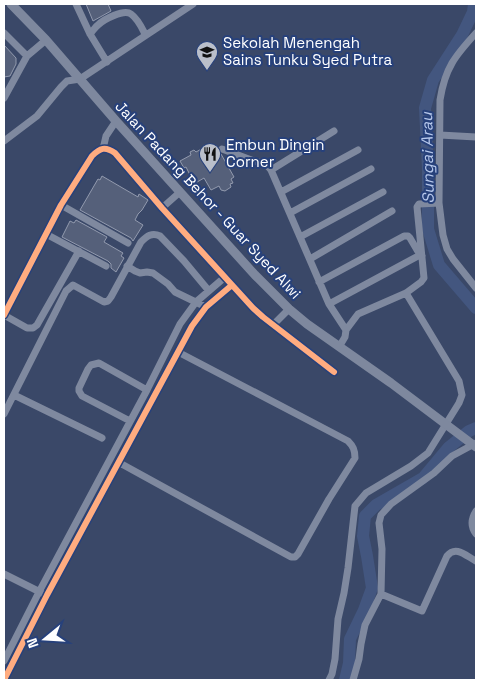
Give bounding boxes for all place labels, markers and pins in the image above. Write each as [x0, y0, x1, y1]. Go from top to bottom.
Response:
place label: Sekolah Menengah Sains Tunku Syed Putra [223, 33, 392, 69]
school or university icon: Sekolah Menengah Sains Tunku Syed Putra [195, 40, 219, 71]
place label: Embun Dingin Corner [226, 135, 325, 171]
restaurant icon: Embun Dingin Corner [198, 142, 222, 173]

